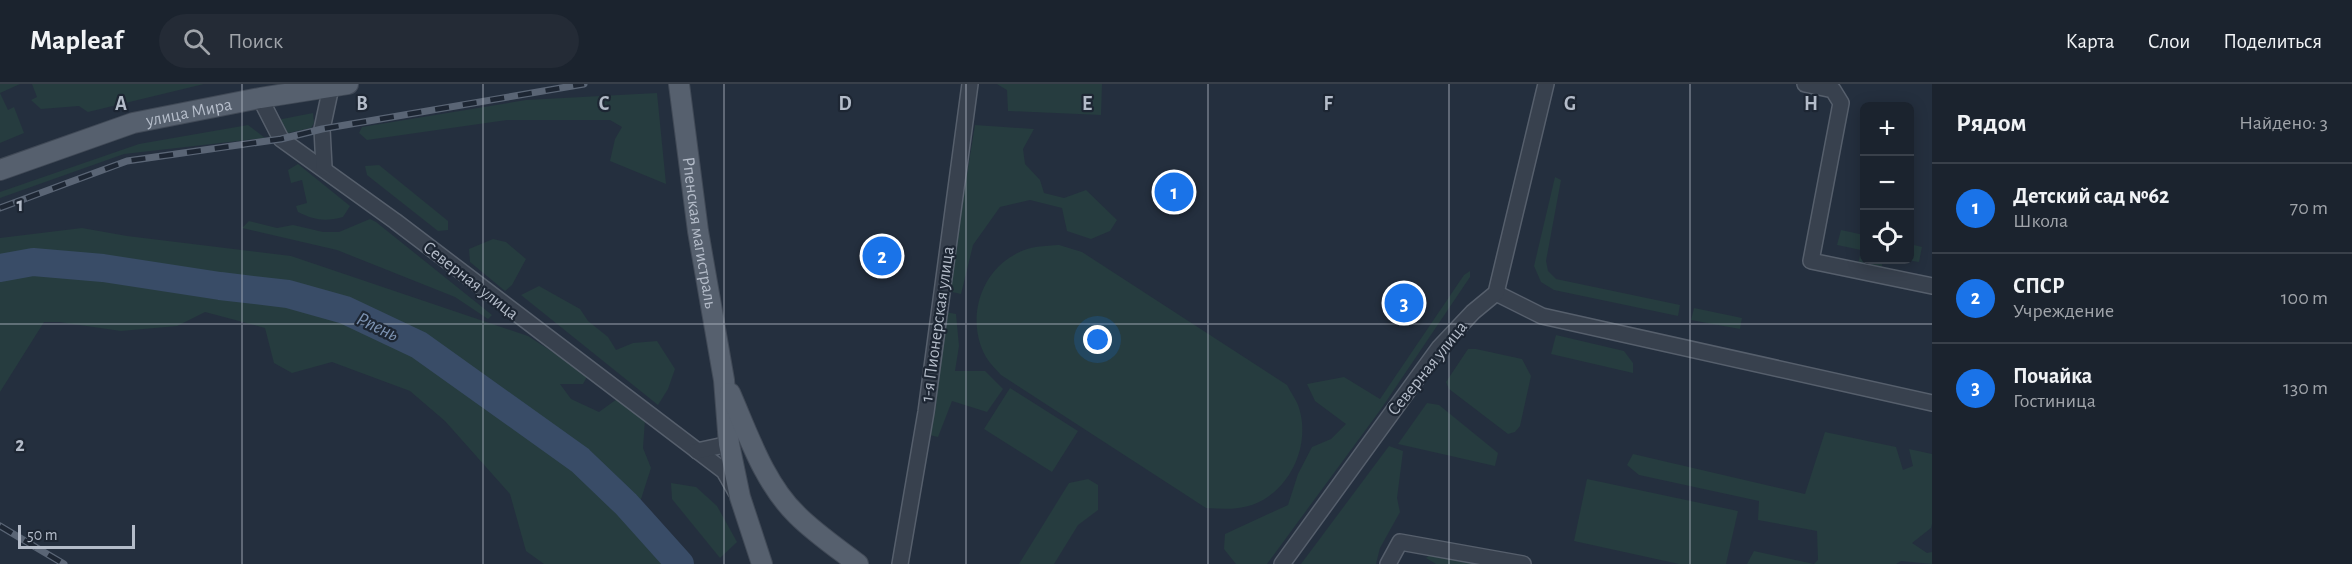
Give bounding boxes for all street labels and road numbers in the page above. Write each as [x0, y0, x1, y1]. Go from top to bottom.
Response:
street label: улица Мира [143, 96, 234, 130]
street label: Рпенская магистраль [678, 156, 719, 310]
street label: Северная улица [419, 238, 521, 323]
street label: 1-я Пионерская улица [918, 245, 958, 403]
street label: Северная улица [1384, 318, 1471, 419]

